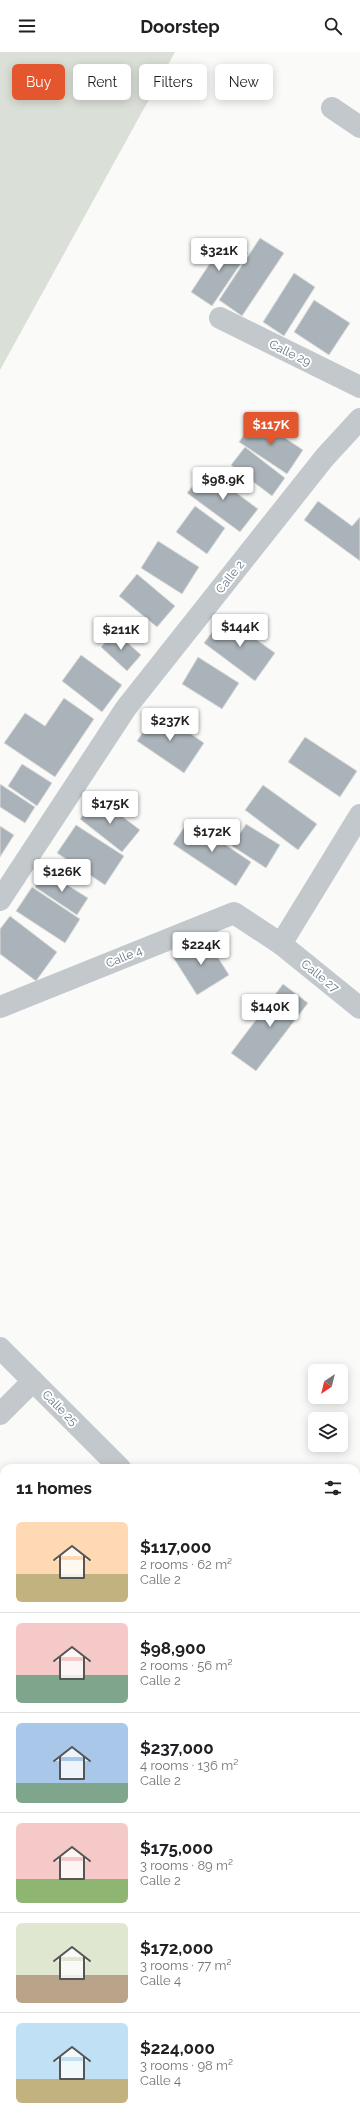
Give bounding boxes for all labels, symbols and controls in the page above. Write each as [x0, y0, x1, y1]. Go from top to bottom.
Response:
icon: menu [16, 15, 38, 37]
icon: search [322, 15, 344, 37]
text: Doorstep [140, 16, 220, 37]
chip: Buy [12, 64, 65, 100]
chip: Rent [73, 64, 131, 100]
chip: Filters [139, 64, 207, 100]
chip: New [215, 64, 273, 100]
pin: $321K [191, 238, 247, 272]
text: $321K [200, 243, 238, 258]
street label: Calle 29 [267, 337, 313, 369]
pin: $117K [243, 412, 299, 446]
text: $117K [252, 417, 290, 432]
pin: $98.9K [190, 467, 256, 501]
text: $98.9K [201, 472, 245, 487]
street label: Calle 2 [213, 558, 247, 596]
pin: $144K [212, 614, 268, 648]
pin: $211K [93, 617, 149, 651]
text: $144K [221, 619, 259, 634]
text: $211K [102, 622, 140, 637]
pin: $237K [142, 708, 198, 742]
text: $237K [151, 713, 189, 728]
pin: $175K [82, 791, 138, 825]
text: $175K [91, 796, 129, 811]
pin: $172K [184, 819, 240, 853]
text: $172K [193, 824, 231, 839]
pin: $126K [34, 859, 90, 893]
text: $126K [43, 864, 81, 879]
pin: $224K [173, 932, 229, 966]
text: $224K [181, 937, 221, 952]
street label: Calle 4 [104, 943, 145, 971]
street label: Calle 27 [298, 957, 342, 996]
pin: $140K [242, 994, 298, 1028]
text: $140K [251, 999, 289, 1014]
north arrow [308, 1364, 348, 1404]
map controls [308, 1364, 348, 1452]
street label: Calle 25 [39, 1387, 81, 1429]
button: layers [308, 1412, 348, 1452]
icon: filters [322, 1477, 344, 1499]
text: 11 homes [16, 1478, 92, 1498]
text: $117,000 [140, 1537, 211, 1557]
icon: home [48, 1538, 96, 1586]
text: 2 rooms · 62 m² [140, 1557, 232, 1572]
text: Calle 2 [140, 1572, 181, 1587]
text: $98,900 [140, 1638, 206, 1658]
icon: home [48, 1639, 96, 1687]
text: 2 rooms · 56 m² [140, 1658, 232, 1673]
text: Calle 2 [140, 1673, 181, 1688]
text: $237,000 [140, 1738, 214, 1758]
icon: home [48, 1739, 96, 1787]
text: 4 rooms · 136 m² [140, 1758, 238, 1773]
text: Calle 2 [140, 1773, 181, 1788]
text: $175,000 [140, 1838, 213, 1858]
icon: home [48, 1839, 96, 1887]
text: 3 rooms · 89 m² [140, 1858, 233, 1873]
text: Calle 2 [140, 1873, 181, 1888]
text: $172,000 [140, 1938, 214, 1958]
icon: home [48, 1939, 96, 1987]
text: 3 rooms · 77 m² [140, 1958, 232, 1973]
text: Calle 4 [140, 1973, 181, 1988]
text: $224,000 [140, 2038, 215, 2058]
icon: home [48, 2039, 96, 2087]
text: 3 rooms · 98 m² [140, 2058, 233, 2073]
text: Calle 4 [140, 2073, 181, 2088]

